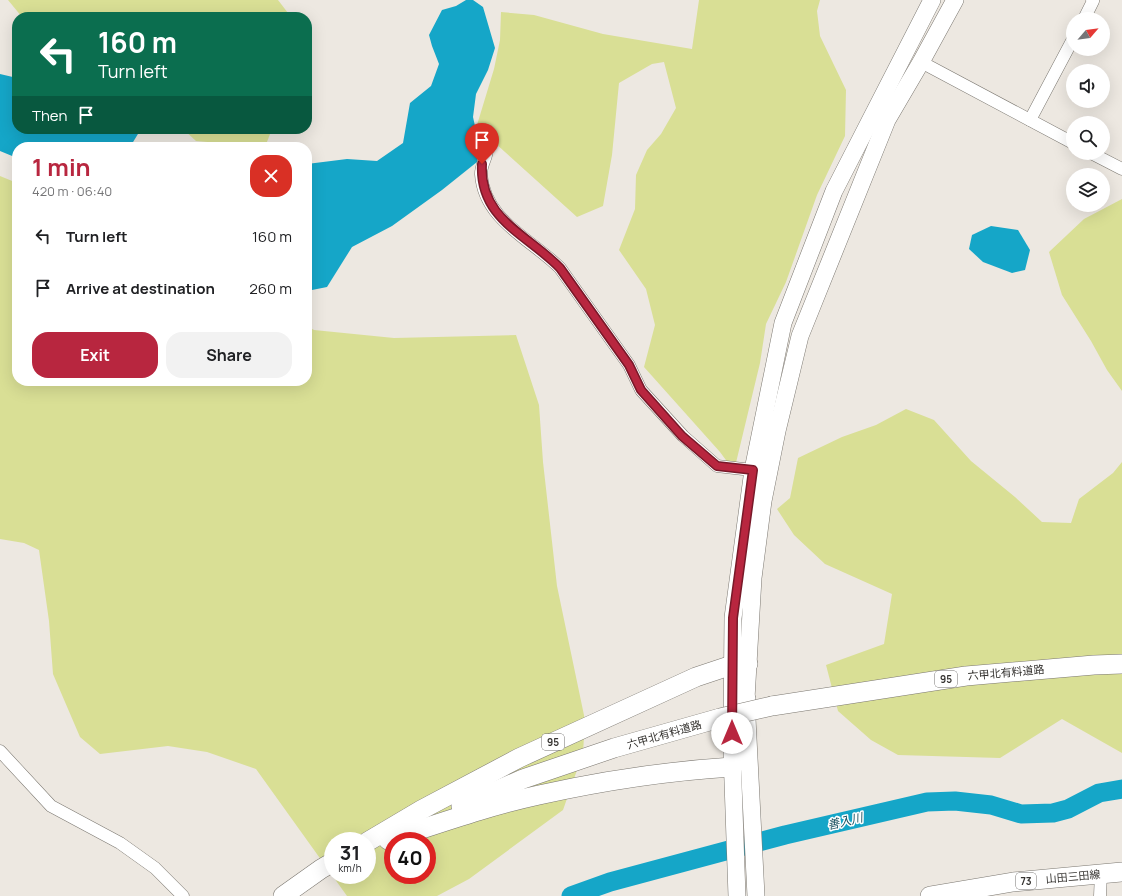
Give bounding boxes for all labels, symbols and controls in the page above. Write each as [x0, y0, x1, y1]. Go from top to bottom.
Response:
north arrow [1066, 12, 1110, 56]
map controls [1066, 12, 1110, 212]
text: 160 m [98, 23, 177, 61]
icon: left [32, 28, 84, 80]
text: Turn left [98, 59, 168, 83]
button: sound [1066, 64, 1110, 108]
icon: arrive [75, 104, 97, 126]
text: Then [32, 105, 67, 126]
button: search [1066, 116, 1110, 160]
pin [465, 123, 499, 164]
icon: arrive [471, 129, 493, 151]
text: 1 min [32, 150, 91, 183]
button: close [250, 155, 292, 197]
button: layers [1066, 168, 1110, 212]
text: 420 m · 06:40 [32, 182, 112, 200]
icon: left [32, 225, 54, 247]
text: Turn left [66, 226, 128, 247]
text: 160 m [252, 226, 292, 247]
icon: arrive [32, 277, 54, 299]
text: Arrive at destination [66, 278, 215, 299]
text: 260 m [249, 278, 292, 299]
button: Exit [32, 332, 158, 378]
button: Share [166, 332, 292, 378]
street label: 六甲北有料道路 [967, 661, 1045, 683]
road number: 95 [935, 671, 957, 687]
position arrow [711, 712, 753, 754]
street label: 六甲北有料道路 [625, 716, 703, 752]
road number: 95 [542, 734, 564, 750]
water label: 善入川 [826, 808, 866, 833]
speed limit sign: 40 [384, 832, 436, 884]
text: 31 [340, 839, 360, 866]
text: km/h [338, 861, 362, 875]
street label: 山田三田線 [1045, 866, 1101, 886]
road number: 73 [1016, 873, 1036, 889]

